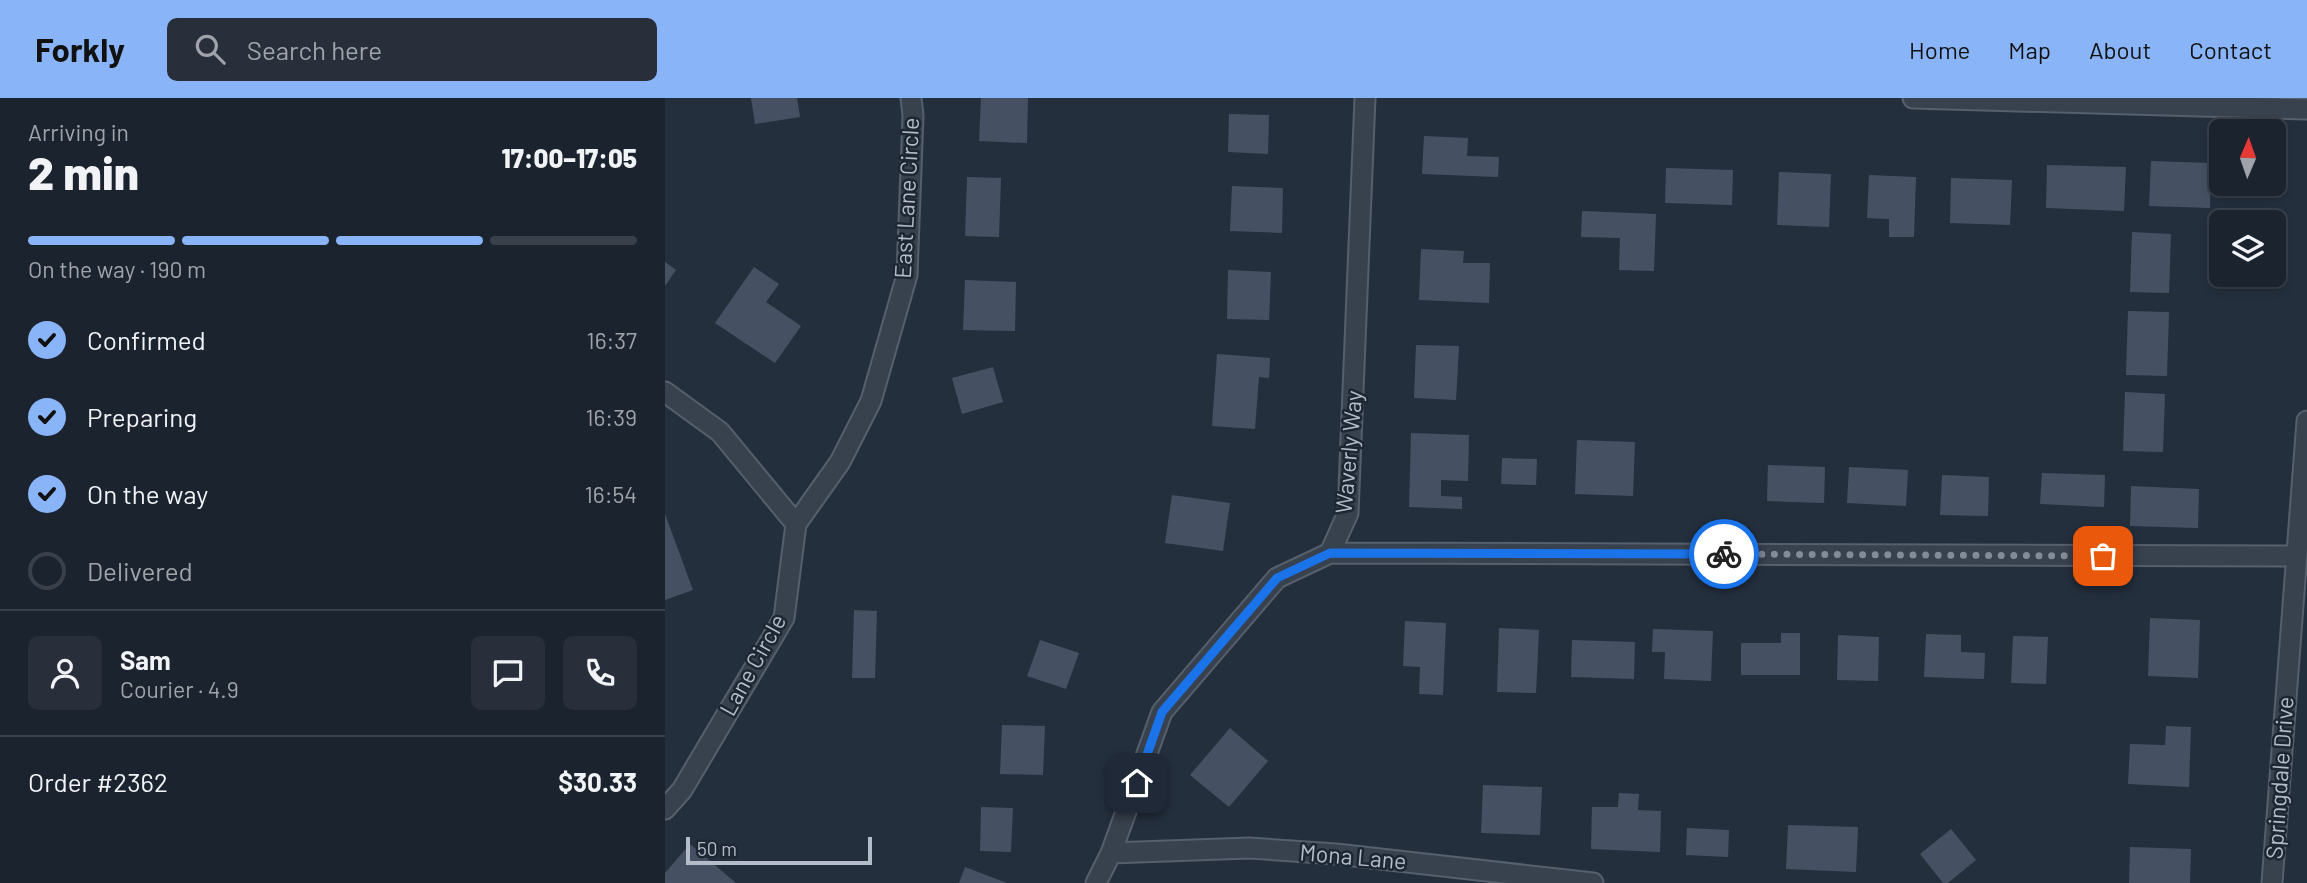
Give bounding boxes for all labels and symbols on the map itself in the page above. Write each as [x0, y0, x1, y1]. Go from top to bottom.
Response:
street label: East Lane Circle [888, 117, 924, 279]
north arrow [2209, 119, 2285, 196]
street label: Waverly Way [1329, 389, 1367, 515]
courier [1689, 519, 1759, 589]
pin [2073, 526, 2133, 586]
street label: Lane Circle [713, 609, 791, 720]
street label: Springdale Drive [2259, 696, 2299, 860]
pin [1107, 753, 1167, 813]
scale bar [686, 834, 871, 866]
street label: Mona Lane [1299, 837, 1408, 875]

